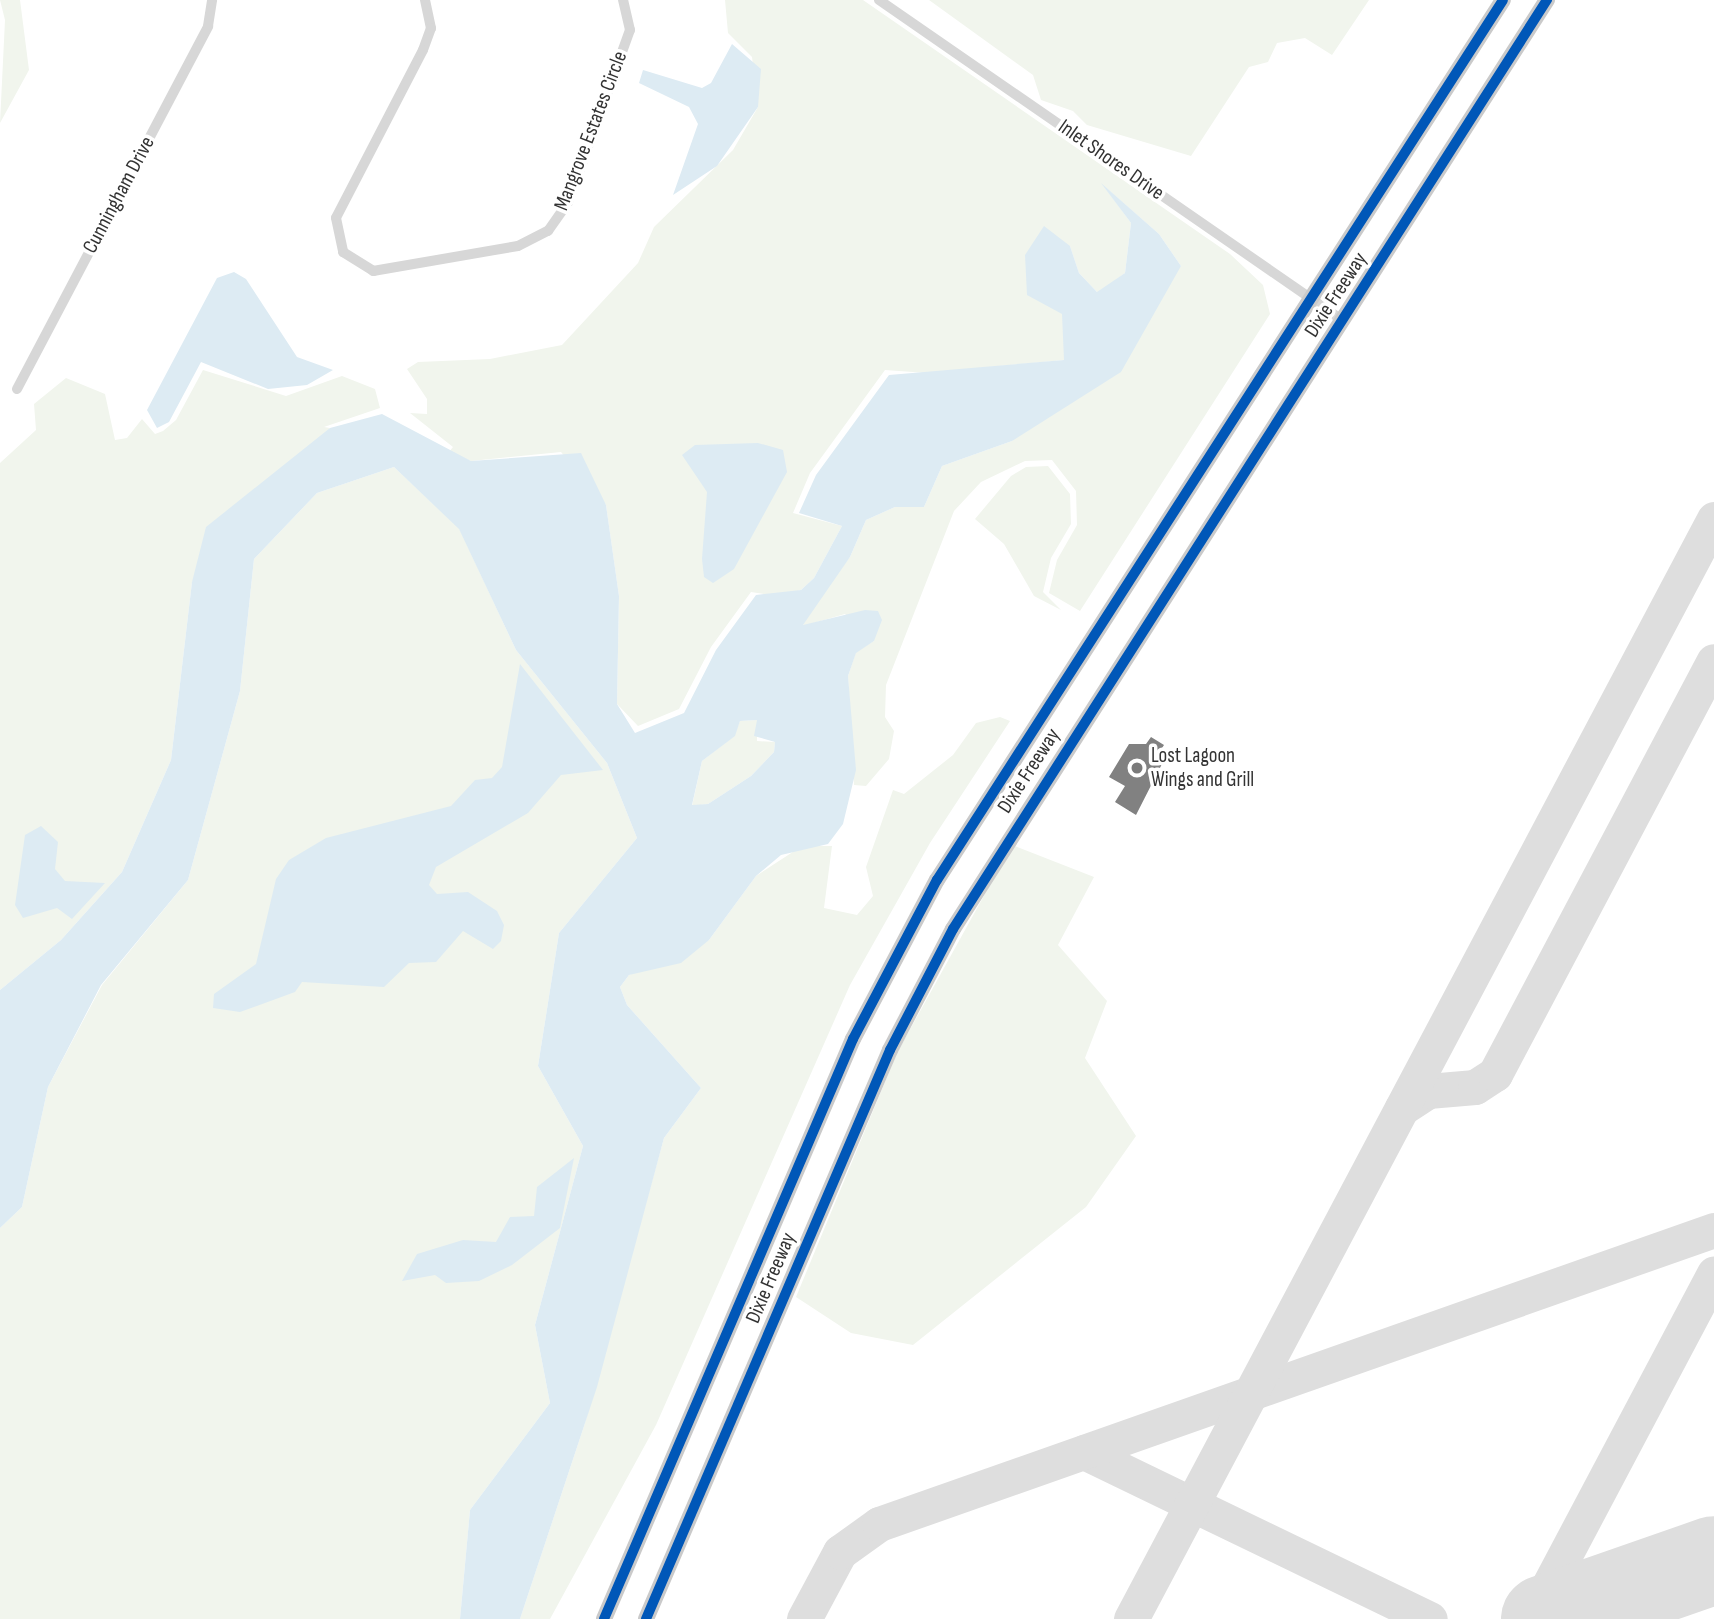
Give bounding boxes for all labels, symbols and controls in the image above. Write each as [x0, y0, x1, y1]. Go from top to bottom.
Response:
street label: Mangrove Estates Circle [549, 48, 633, 214]
street label: Inlet Shores Drive [1053, 114, 1169, 206]
street label: Cunningham Drive [78, 132, 160, 258]
street label: Dixie Freeway [1299, 248, 1373, 342]
street label: Dixie Freeway [992, 724, 1066, 818]
place label: Lost Lagoon Wings and Grill [1151, 743, 1254, 793]
marker: Lost Lagoon Wings and Grill [1129, 760, 1145, 776]
street label: Dixie Freeway [741, 1229, 801, 1327]

